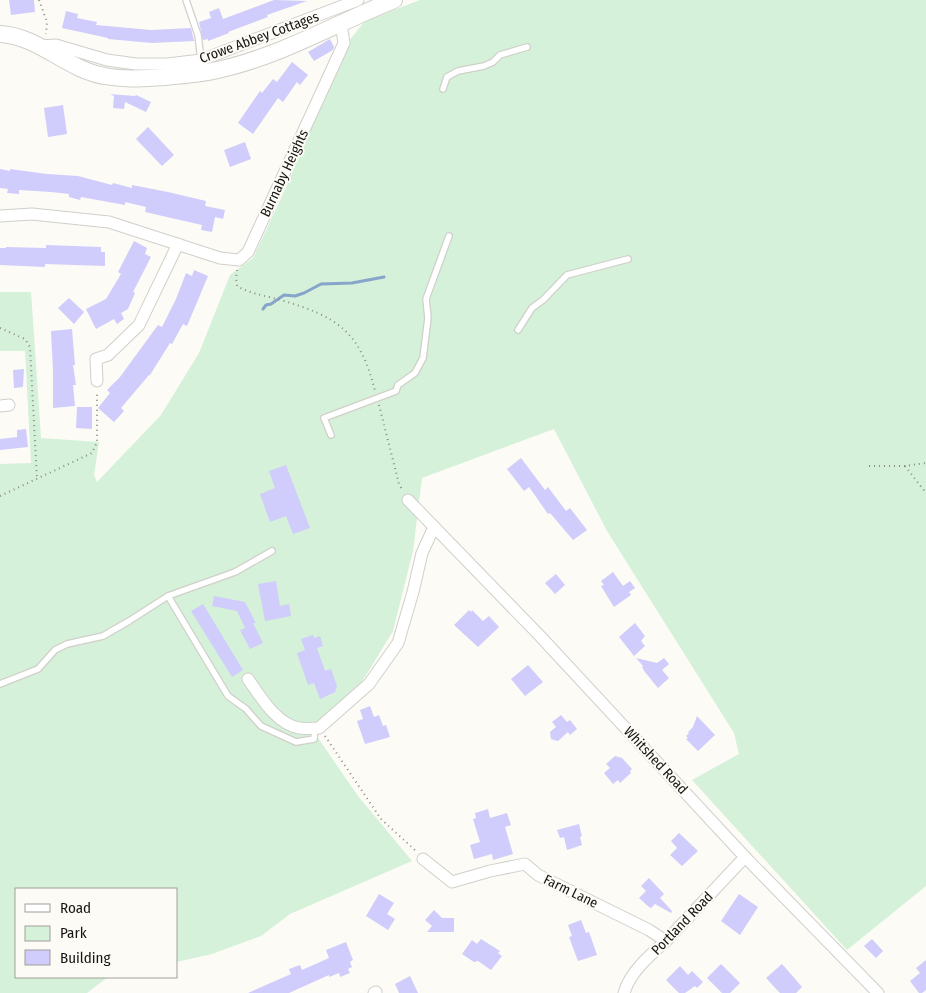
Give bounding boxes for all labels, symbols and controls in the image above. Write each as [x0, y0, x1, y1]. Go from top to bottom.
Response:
street label: Crowe Abbey Cottages [197, 8, 321, 67]
street label: Burnaby Heights [257, 127, 312, 220]
street label: Whitshed Road [620, 723, 691, 798]
street label: Farm Lane [541, 871, 601, 912]
legend [15, 888, 178, 978]
street label: Portland Road [648, 888, 717, 958]
text: Road [60, 899, 91, 917]
text: Park [60, 924, 87, 942]
text: Building [60, 949, 111, 967]

